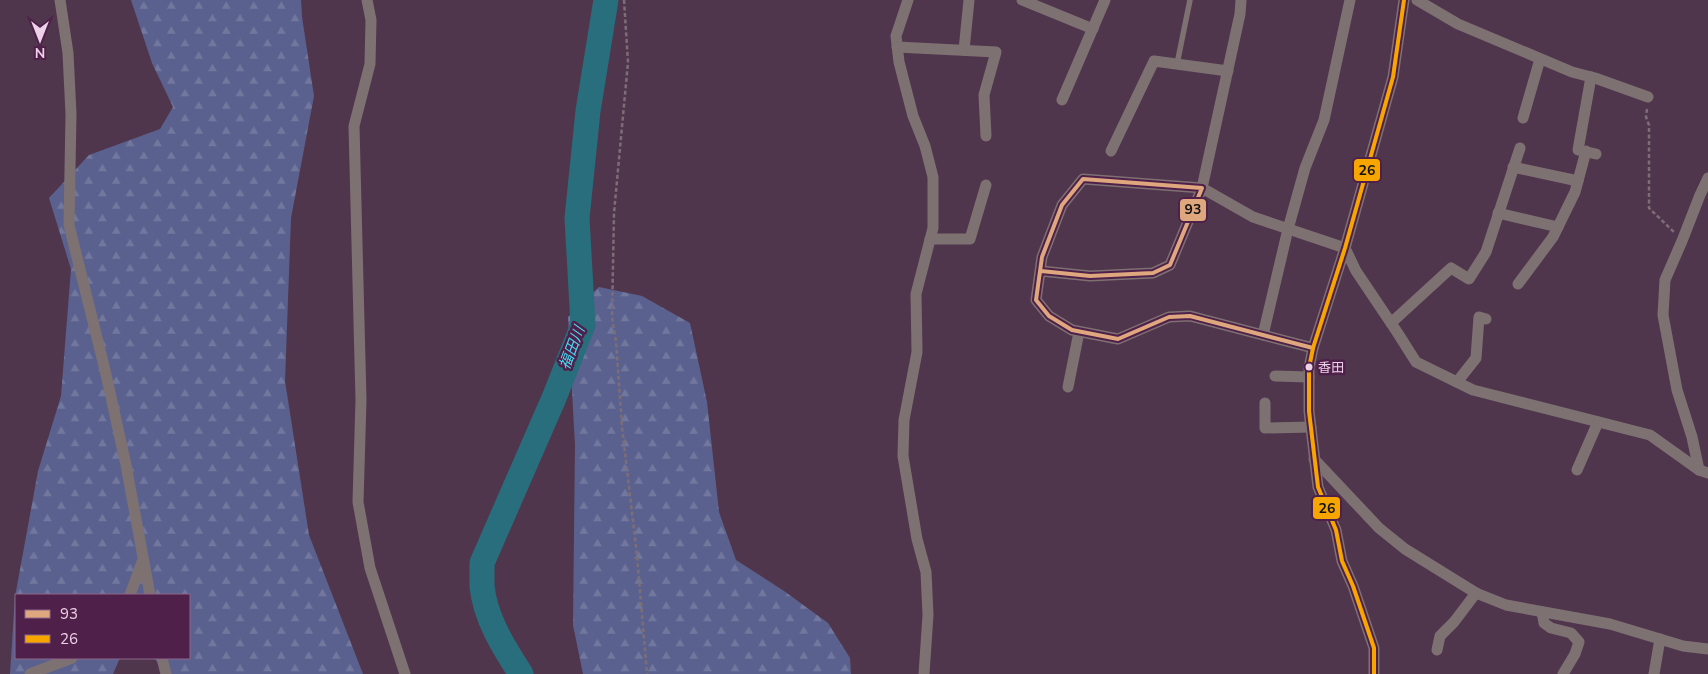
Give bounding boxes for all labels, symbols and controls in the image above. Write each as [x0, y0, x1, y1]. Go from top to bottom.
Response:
north arrow [15, 15, 65, 65]
text: N [35, 43, 45, 62]
line badge: 26 [1353, 158, 1381, 182]
text: 26 [1359, 161, 1375, 180]
line badge: 93 [1179, 198, 1207, 222]
text: 93 [1185, 200, 1201, 219]
water label: 福田川 [555, 322, 590, 373]
place label: 香田 [1318, 359, 1344, 377]
marker: 香田 [1304, 362, 1314, 372]
line badge: 26 [1312, 496, 1341, 520]
text: 26 [1319, 499, 1335, 518]
legend [15, 594, 190, 659]
text: 93 [60, 604, 78, 624]
text: 26 [60, 629, 78, 649]

